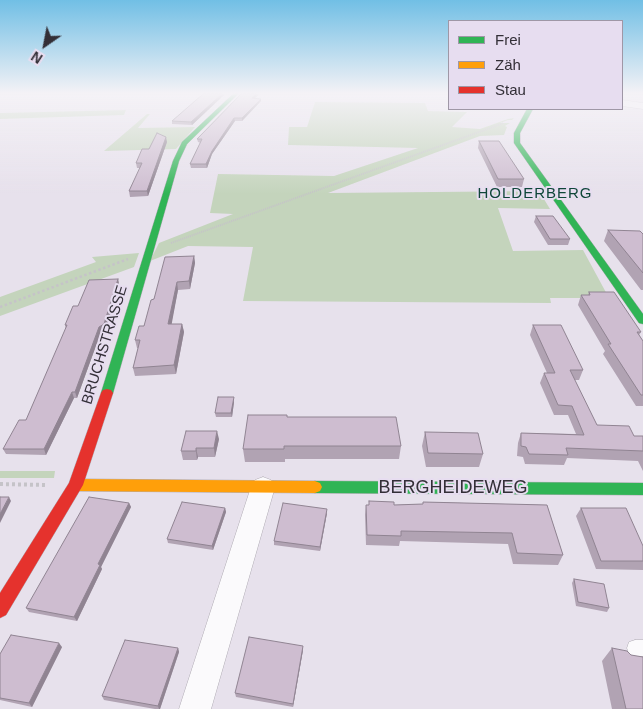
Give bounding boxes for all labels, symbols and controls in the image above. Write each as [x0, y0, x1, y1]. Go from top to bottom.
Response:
north arrow [20, 20, 70, 70]
legend [448, 20, 623, 110]
text: Frei [495, 31, 521, 48]
text: N [28, 48, 45, 67]
text: Zäh [495, 56, 521, 73]
text: Stau [495, 81, 526, 98]
district label: HOLDERBERG [476, 185, 594, 203]
street label: BRUCHSTRASSE [78, 283, 132, 407]
street label: BERGHEIDEWEG [378, 477, 528, 499]

